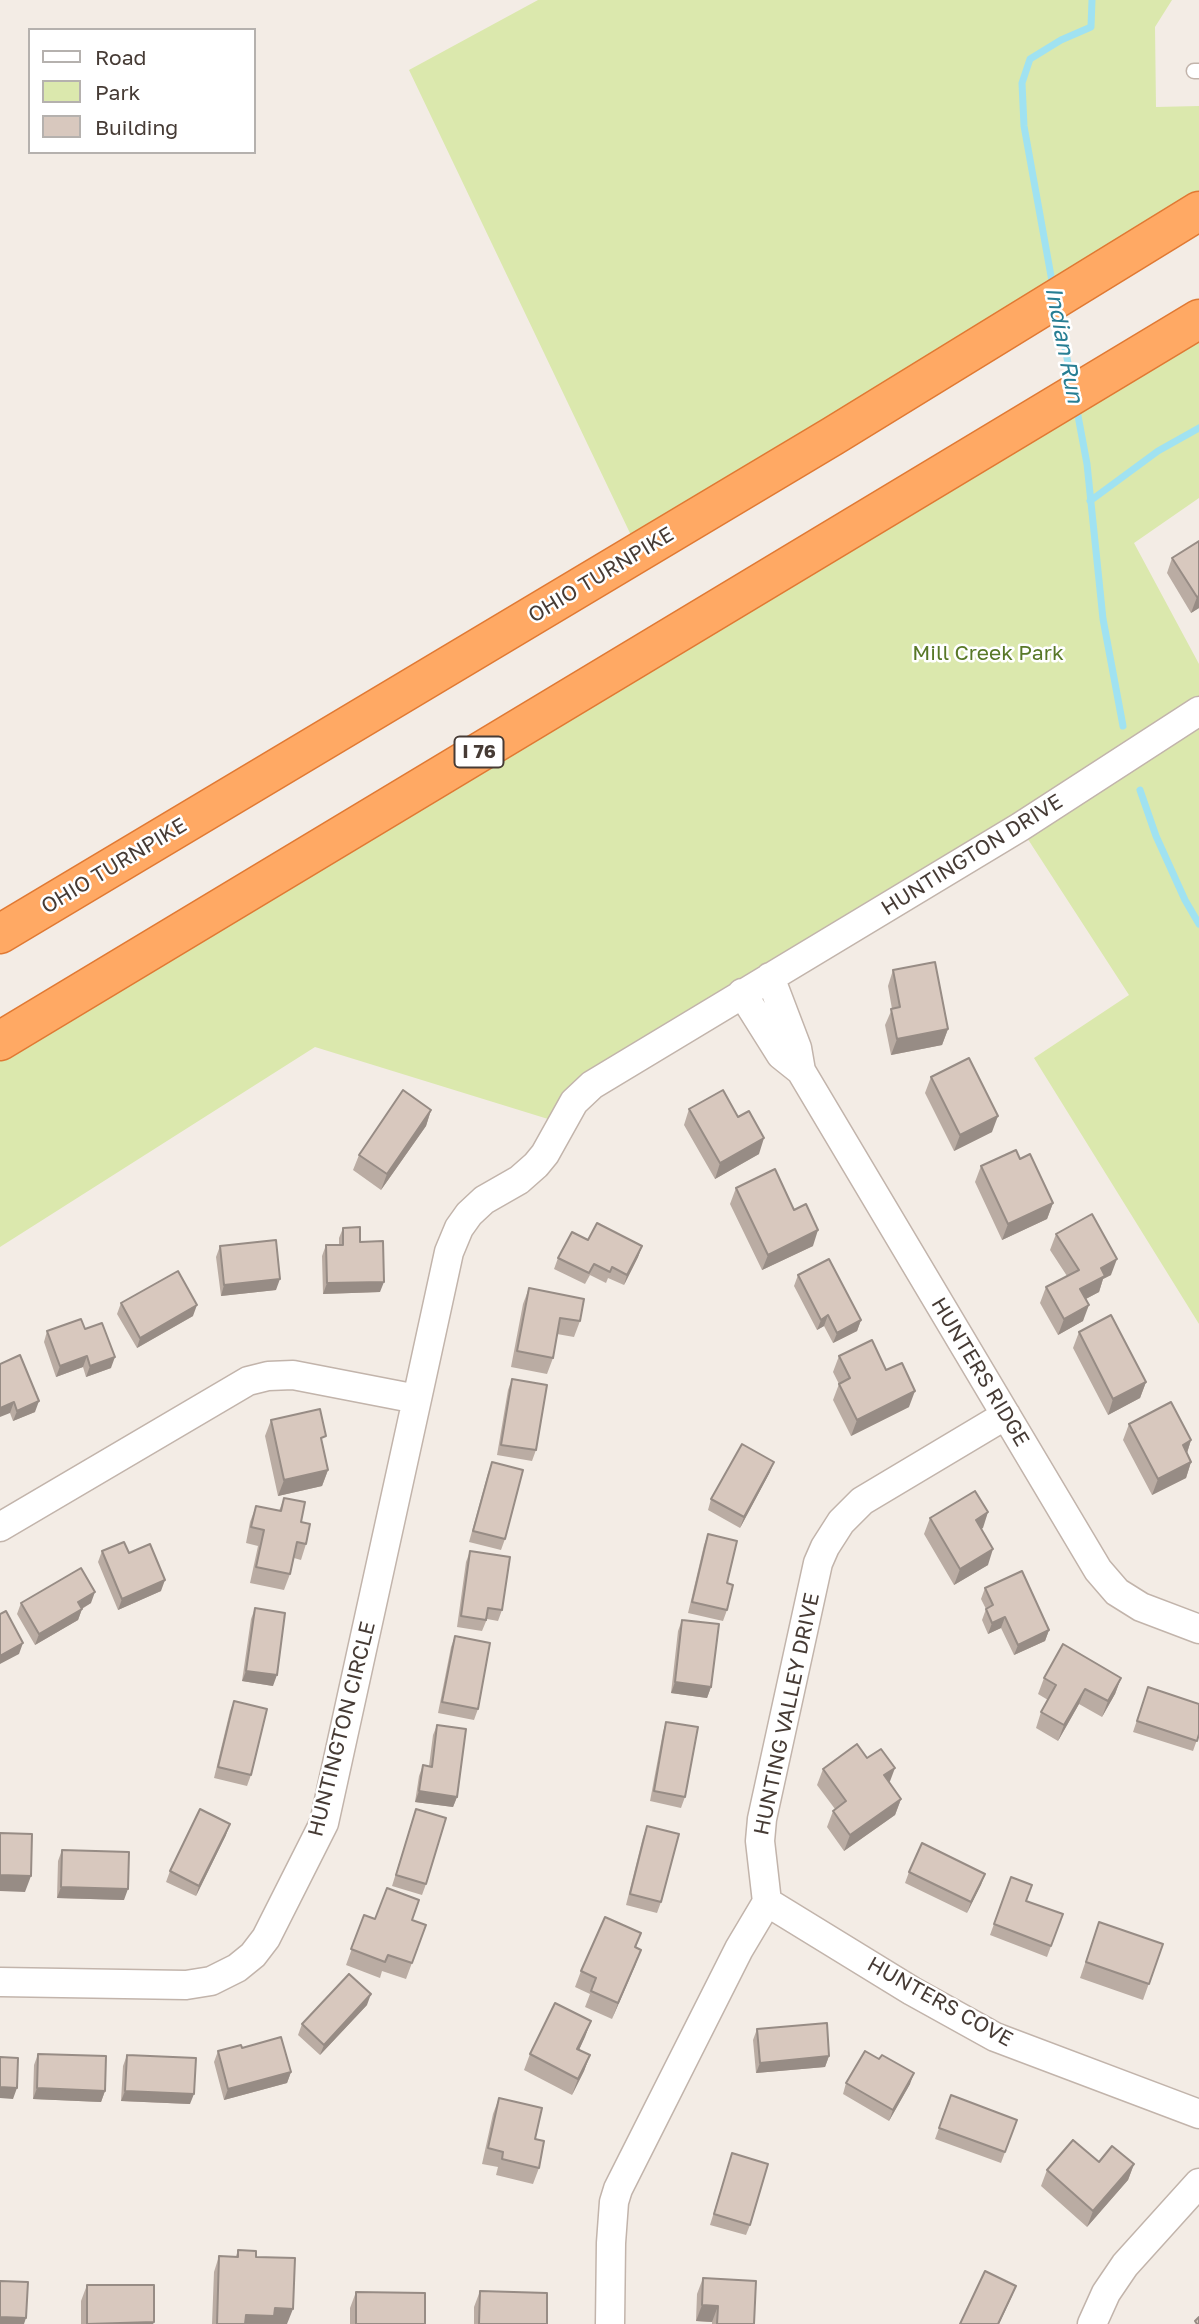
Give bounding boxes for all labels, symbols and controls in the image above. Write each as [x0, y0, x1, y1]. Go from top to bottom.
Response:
legend [28, 28, 256, 154]
text: Road [95, 44, 146, 70]
text: Park [95, 79, 140, 105]
text: Building [95, 114, 178, 140]
water label: Indian Run [1039, 285, 1089, 405]
street label: OHIO TURNPIKE [524, 522, 678, 628]
park label: Mill Creek Park [912, 640, 1064, 666]
road number: I 76 [454, 736, 504, 768]
street label: HUNTINGTON DRIVE [877, 789, 1067, 921]
street label: OHIO TURNPIKE [37, 813, 191, 919]
street label: HUNTERS RIDGE [926, 1293, 1034, 1451]
street label: HUNTING VALLEY DRIVE [749, 1590, 825, 1838]
street label: HUNTINGTON CIRCLE [303, 1619, 381, 1839]
street label: HUNTERS COVE [863, 1952, 1017, 2052]

